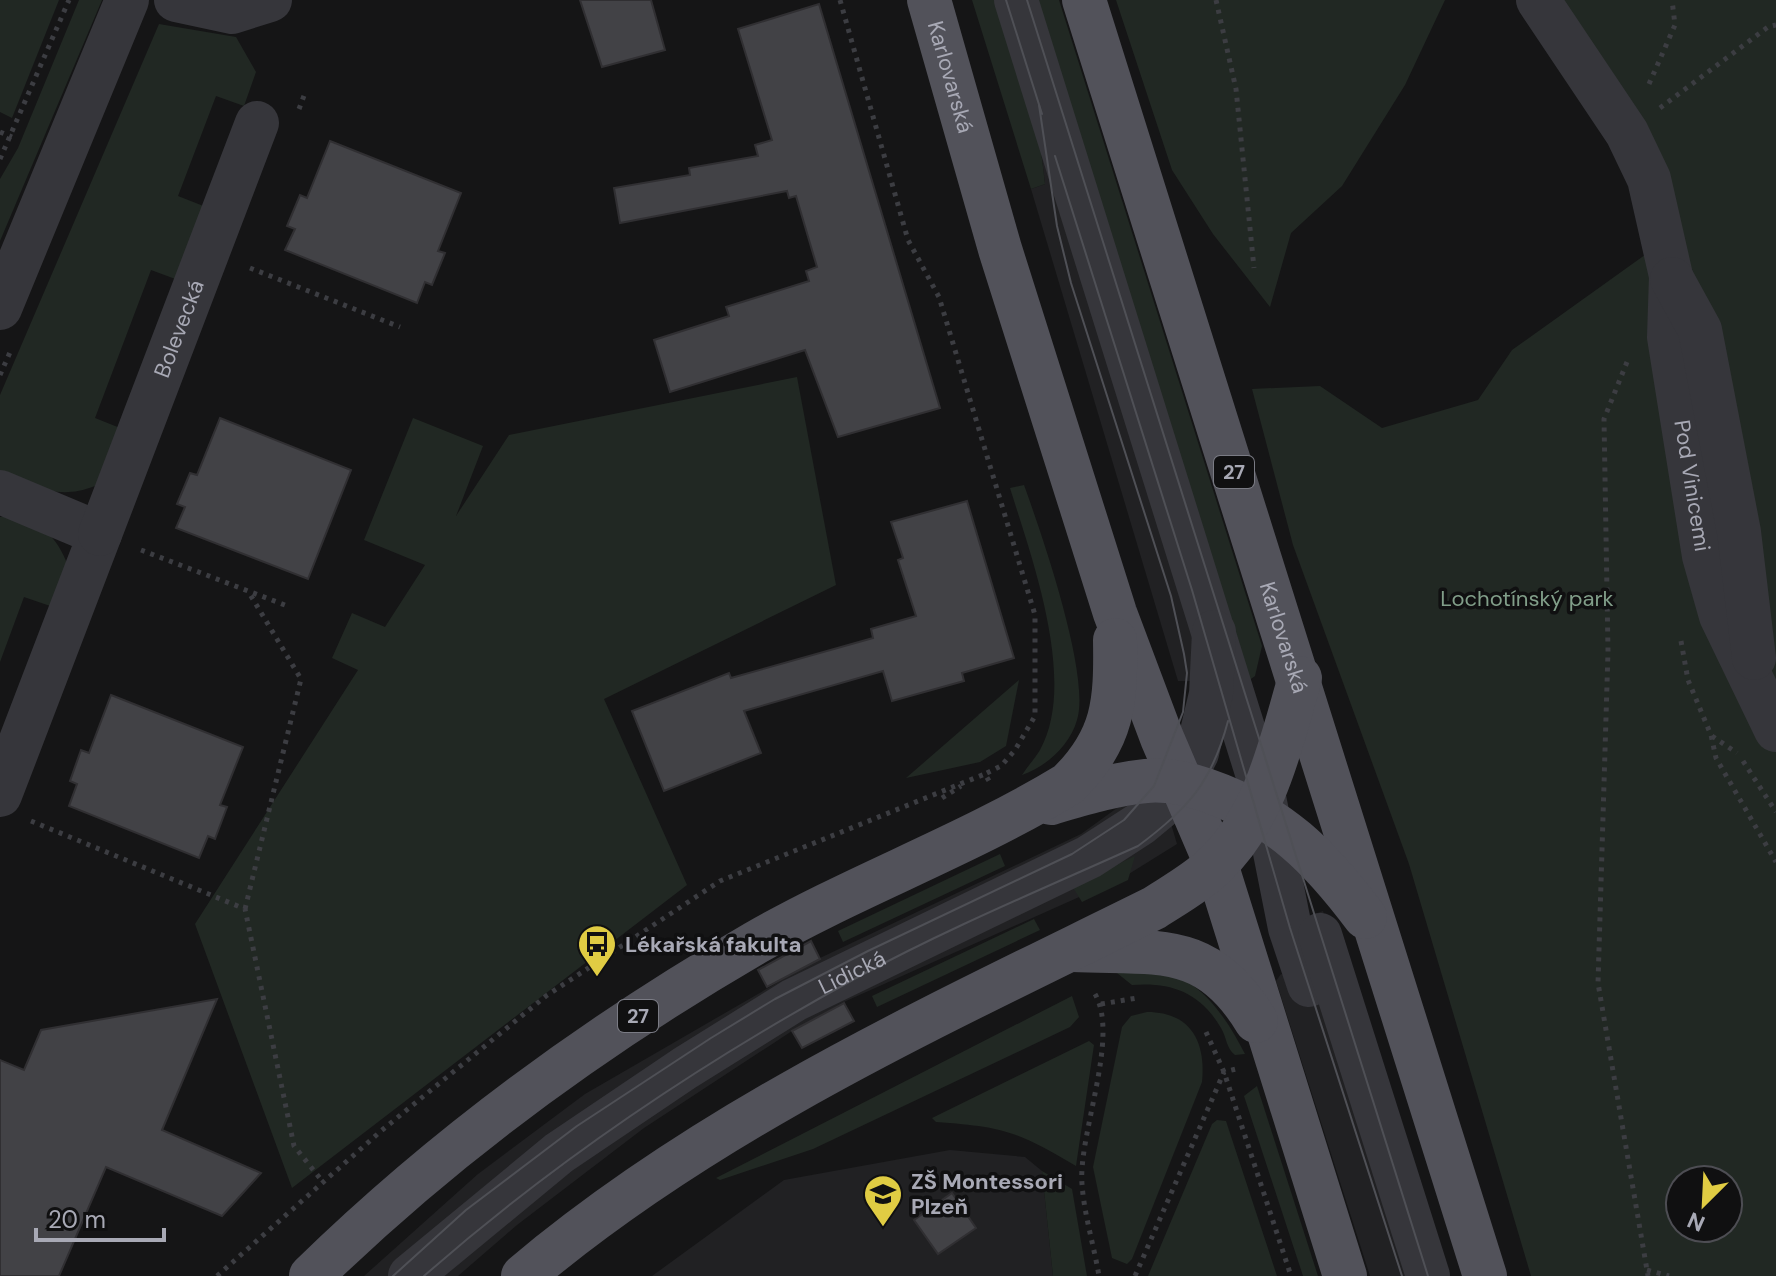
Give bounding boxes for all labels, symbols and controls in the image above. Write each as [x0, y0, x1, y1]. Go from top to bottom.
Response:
street label: Karlovarská [921, 18, 981, 136]
street label: Bolevecká [147, 275, 210, 381]
street label: Pod Vinicemi [1668, 418, 1718, 553]
road number: 27 [1214, 456, 1254, 488]
street label: Karlovarská [1253, 578, 1315, 697]
park label: Lochotínský park [1440, 584, 1614, 613]
bus stop icon: Lékařská fakulta [576, 923, 618, 978]
place label: Lékařská fakulta [625, 930, 801, 959]
street label: Lidická [813, 943, 890, 1001]
road number: 27 [618, 1000, 658, 1032]
north arrow [1664, 1164, 1744, 1244]
place label: ZŠ Montessori Plzeň [911, 1167, 1063, 1221]
school or university icon: ZŠ Montessori Plzeň [862, 1173, 904, 1228]
scale bar [36, 1192, 164, 1242]
text: 20 m [48, 1204, 106, 1235]
text: N [1683, 1205, 1709, 1238]

